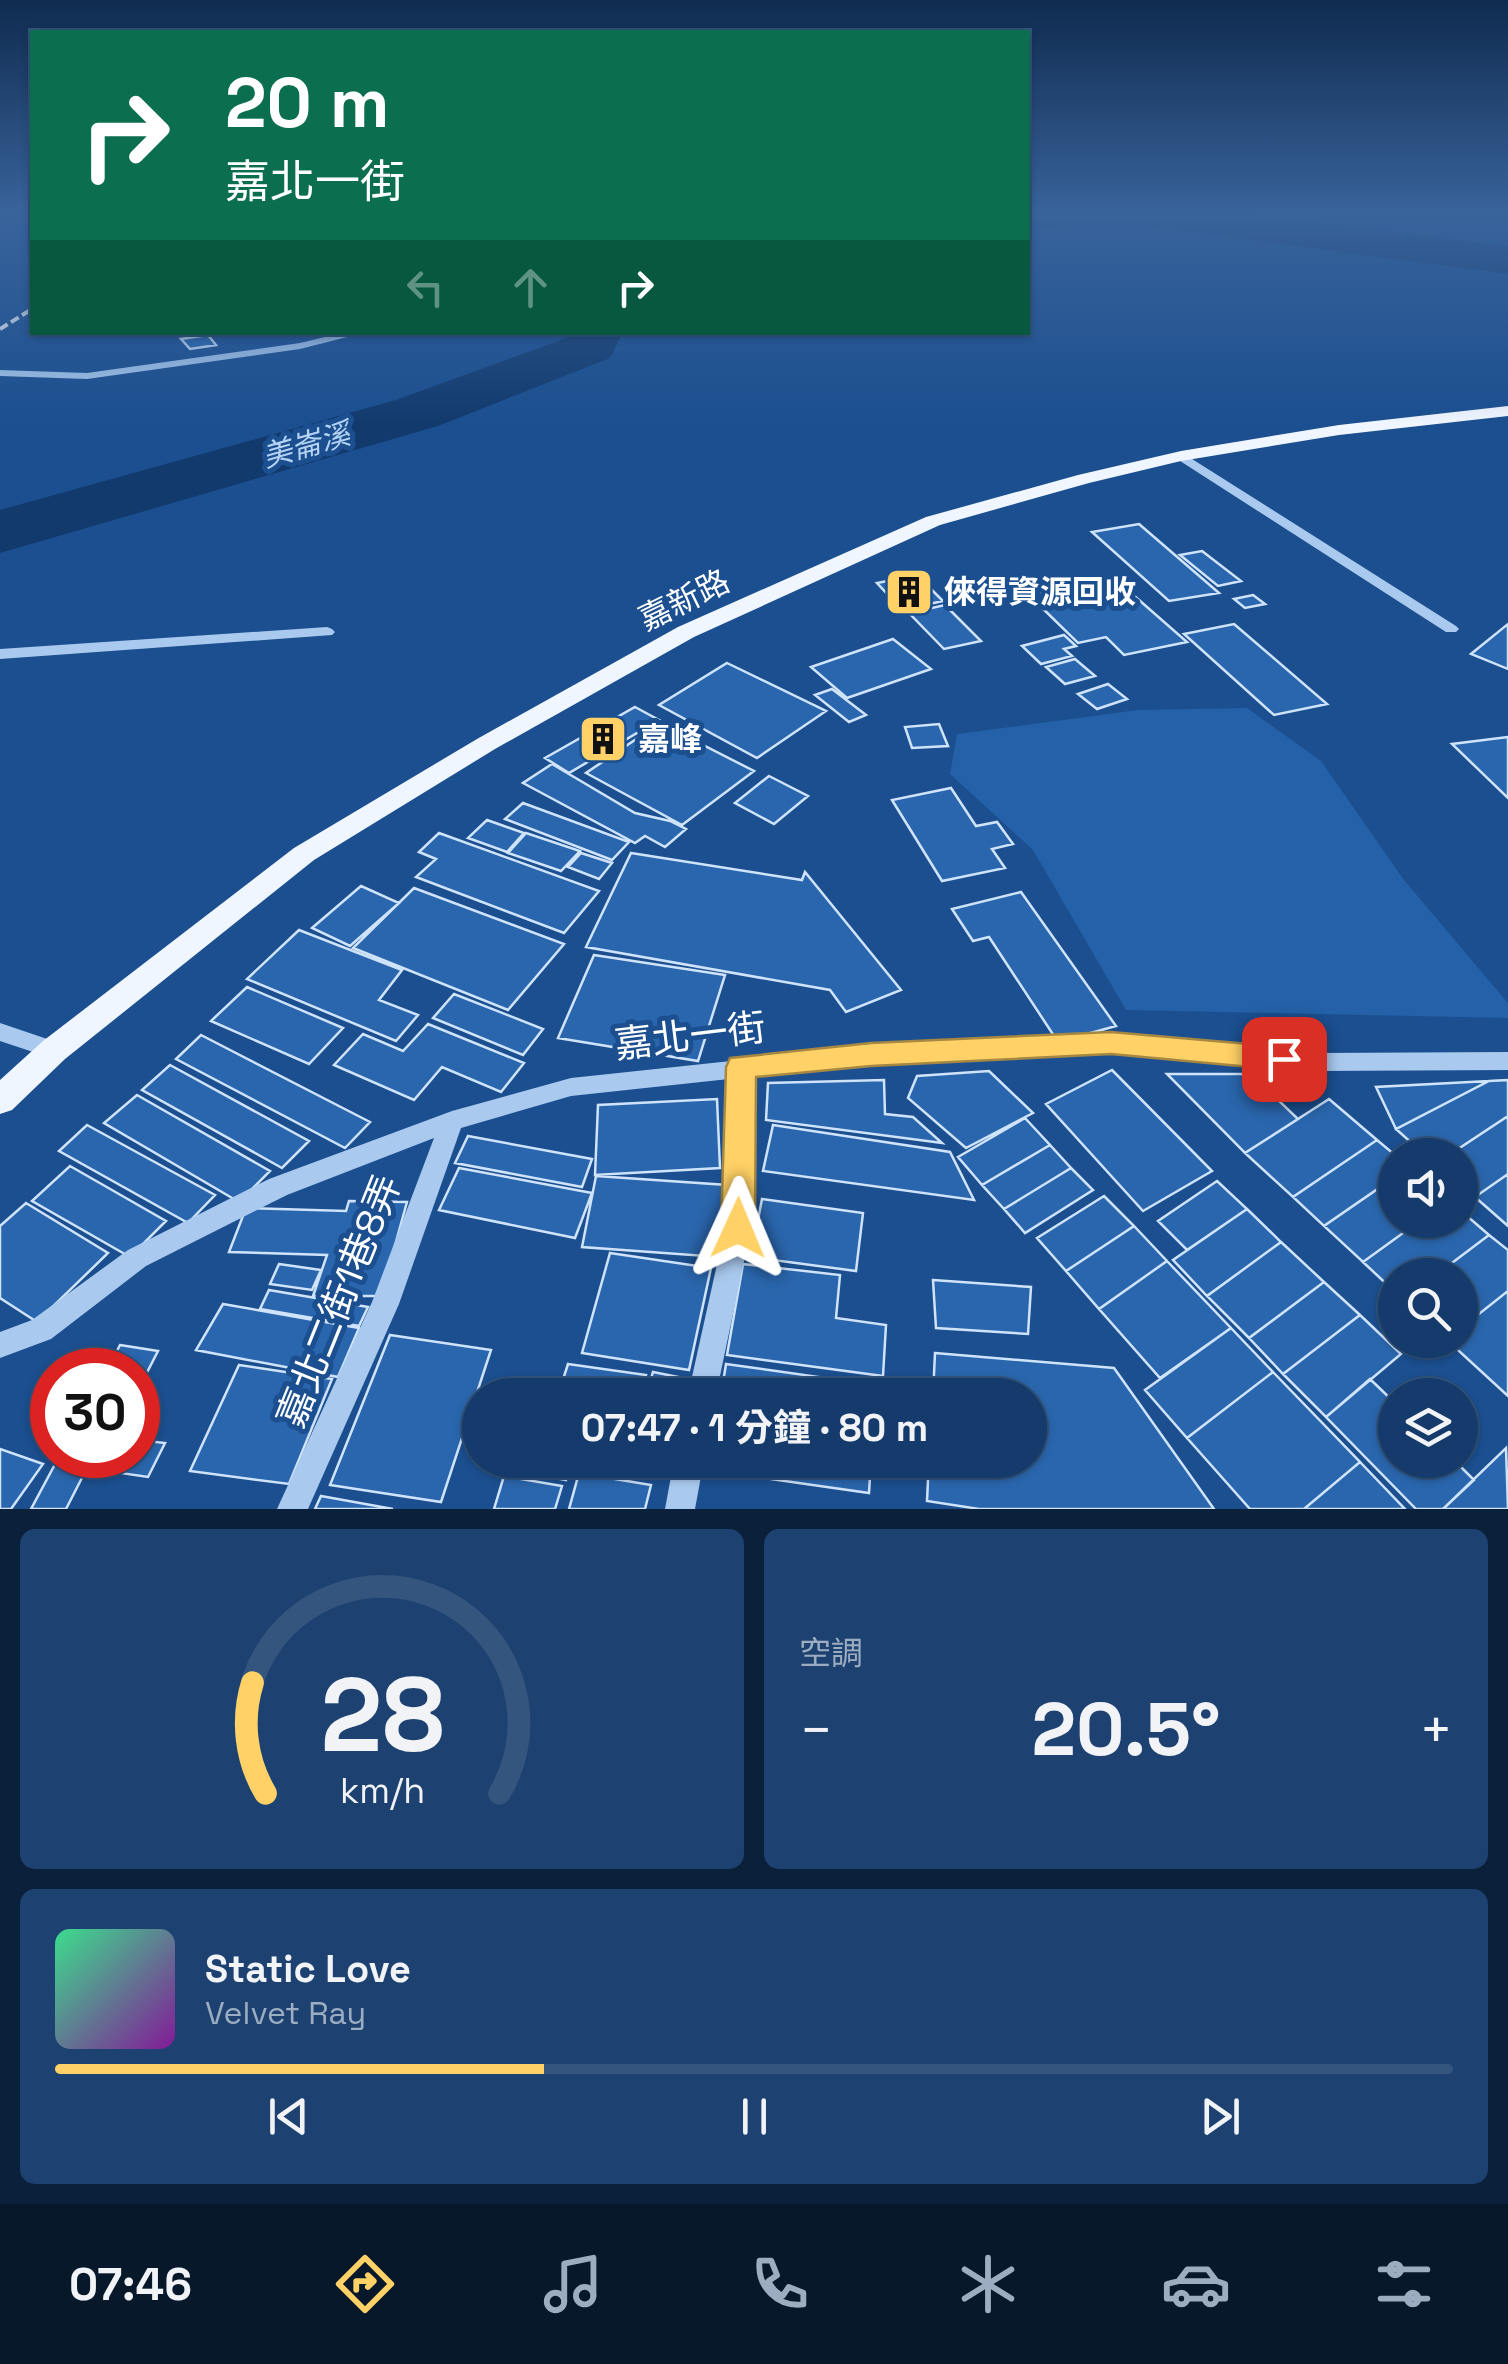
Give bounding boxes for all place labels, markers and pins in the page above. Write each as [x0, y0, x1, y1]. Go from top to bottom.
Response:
building icon: 倈得資源回收 [883, 566, 935, 618]
place label: 倈得資源回收 [944, 572, 1136, 612]
building icon: 嘉峰 [577, 713, 629, 765]
place label: 嘉峰 [638, 719, 702, 759]
pin [1242, 1017, 1327, 1102]

